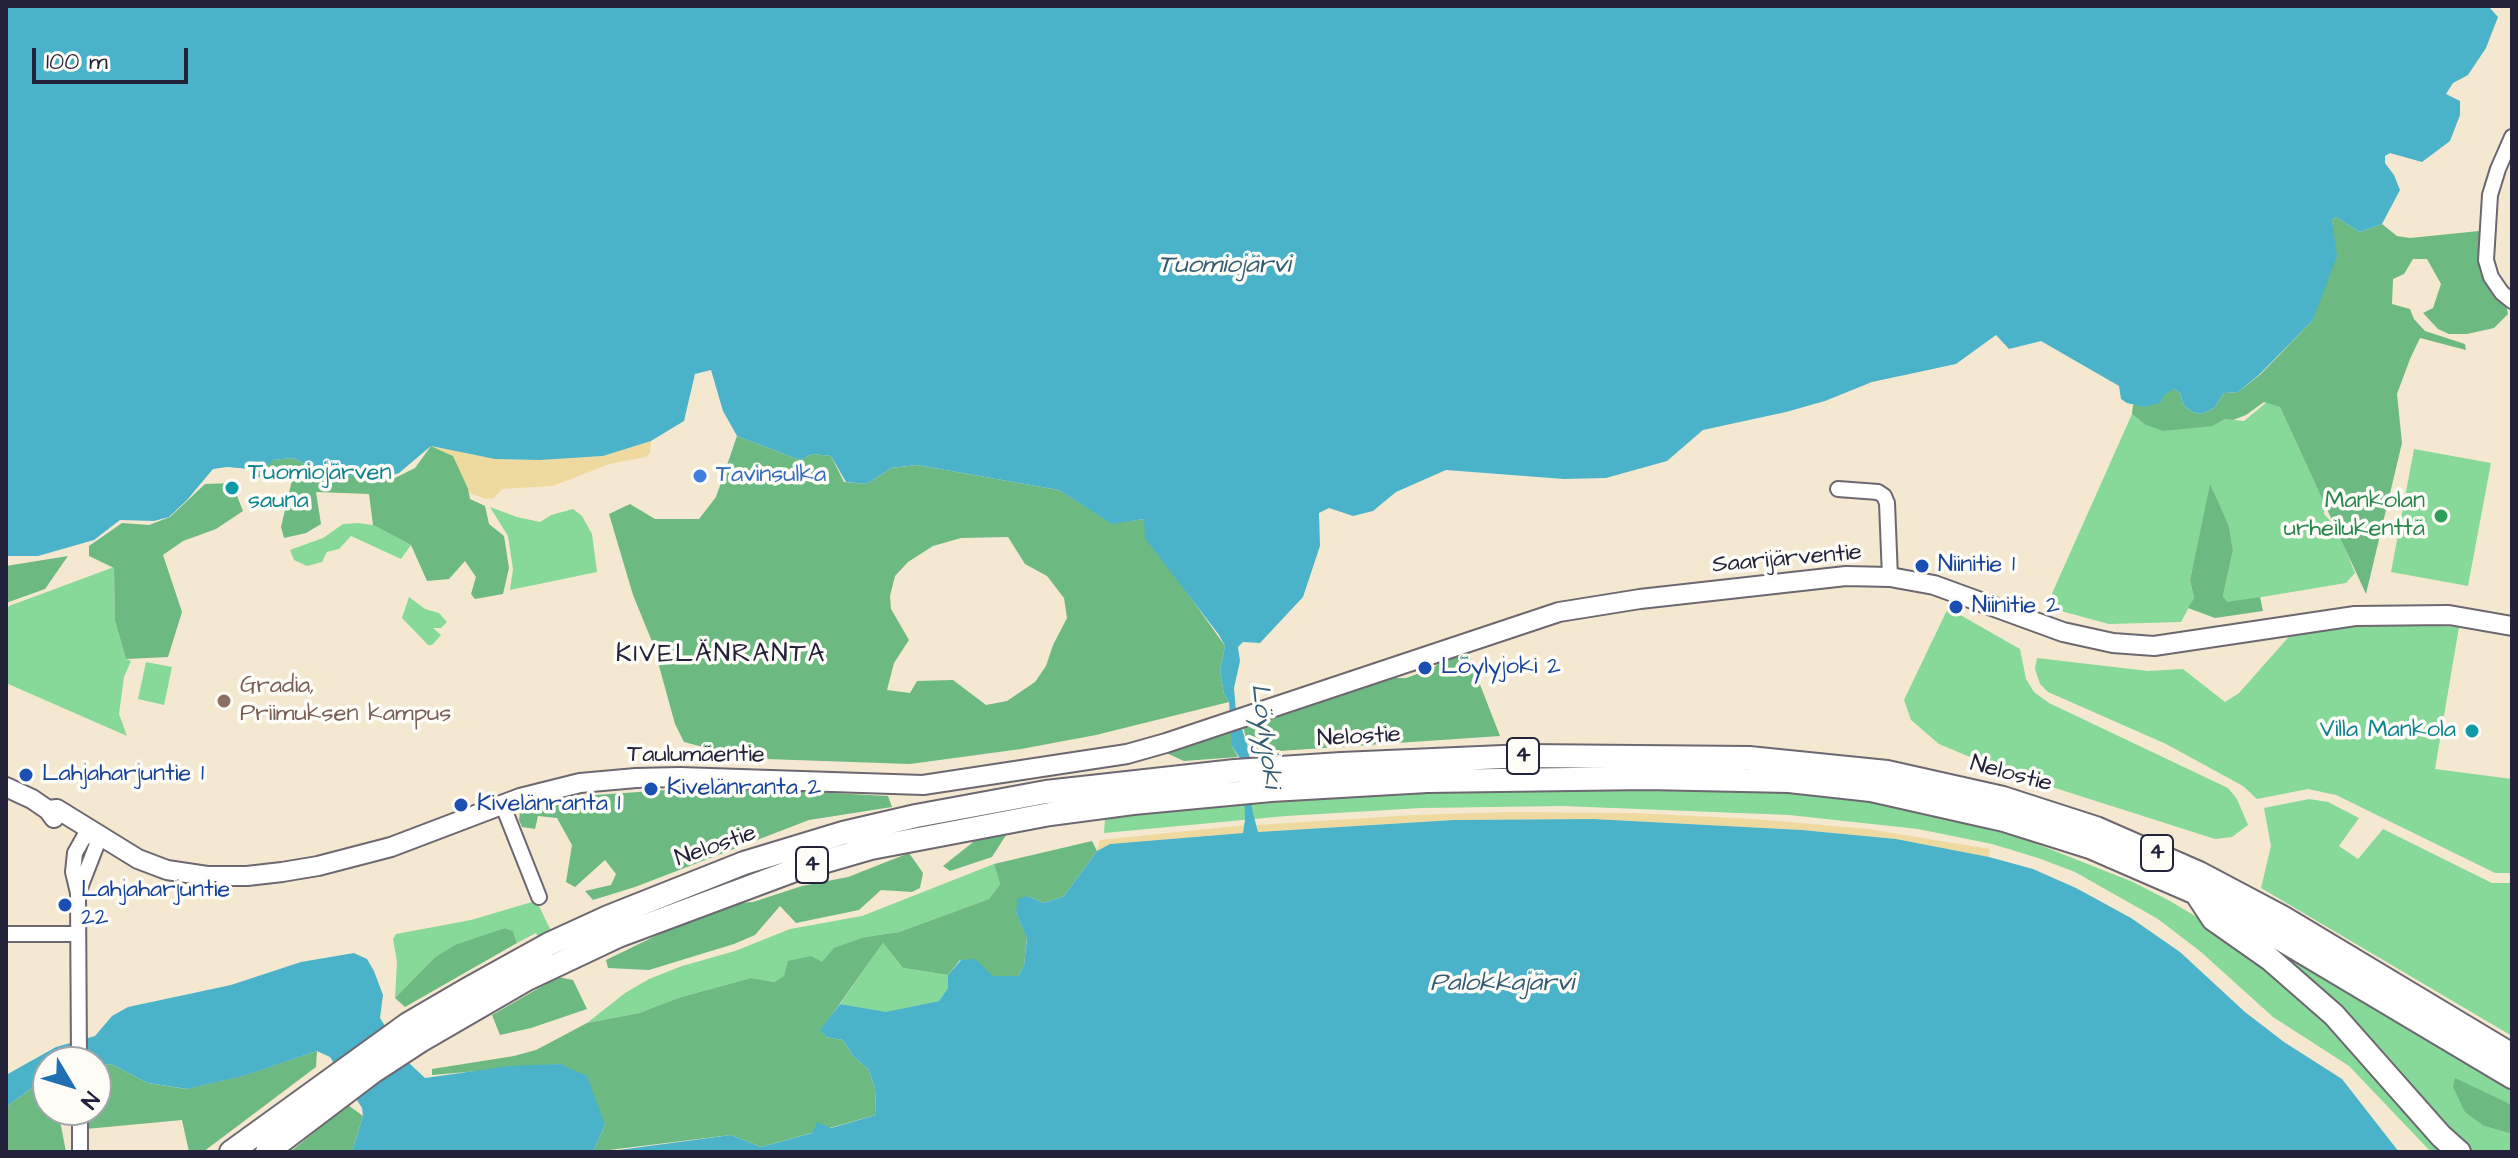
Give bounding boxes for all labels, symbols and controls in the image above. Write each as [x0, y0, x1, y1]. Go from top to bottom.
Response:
scale bar [36, 32, 192, 82]
text: 100 m [46, 45, 108, 79]
water label: Tuomiojärvi [1158, 251, 1290, 283]
place label: Tuomiojärven sauna [248, 460, 392, 516]
place label: Tavinsulka [716, 462, 826, 490]
marker: Tavinsulka [691, 467, 709, 485]
marker: Tuomiojärven sauna [223, 479, 241, 497]
place label: Mankolan urheilukenttä [2284, 488, 2425, 544]
marker: Mankolan urheilukenttä [2432, 507, 2450, 525]
street label: Saarijärventie [1711, 539, 1863, 581]
place label: Niinitie 1 [1938, 552, 2015, 580]
marker: Niinitie 1 [1913, 557, 1931, 575]
place label: Niinitie 2 [1972, 593, 2060, 621]
marker: Niinitie 2 [1947, 598, 1965, 616]
district label: KIVELÄNRANTA [616, 640, 826, 672]
place label: Löylyjoki 2 [1441, 654, 1561, 682]
marker: Löylyjoki 2 [1416, 659, 1434, 677]
place label: Gradia, Priimuksen kampus [240, 673, 451, 729]
water label: Löylyjoki [1242, 682, 1286, 790]
marker: Gradia, Priimuksen kampus [215, 692, 233, 710]
place label: Villa Mankola [2320, 717, 2456, 745]
street label: Nelostie [1316, 721, 1402, 755]
marker: Villa Mankola [2463, 722, 2481, 740]
road number: 4 [1507, 738, 1539, 774]
street label: Taulumäentie [627, 742, 765, 770]
street label: Nelostie [1967, 750, 2055, 800]
place label: Lahjaharjuntie 1 [42, 761, 204, 789]
marker: Lahjaharjuntie 1 [17, 766, 35, 784]
place label: Kivelänranta 2 [667, 775, 821, 803]
marker: Kivelänranta 2 [642, 780, 660, 798]
place label: Kivelänranta 1 [477, 791, 621, 819]
marker: Kivelänranta 1 [452, 796, 470, 814]
street label: Nelostie [672, 820, 760, 874]
road number: 4 [2141, 835, 2173, 871]
road number: 4 [796, 847, 828, 883]
place label: Lahjaharjuntie 22 [81, 877, 230, 933]
marker: Lahjaharjuntie 22 [56, 896, 74, 914]
water label: Palokkajärvi [1430, 969, 1574, 1001]
north arrow [32, 1046, 112, 1126]
text: N [73, 1085, 106, 1115]

